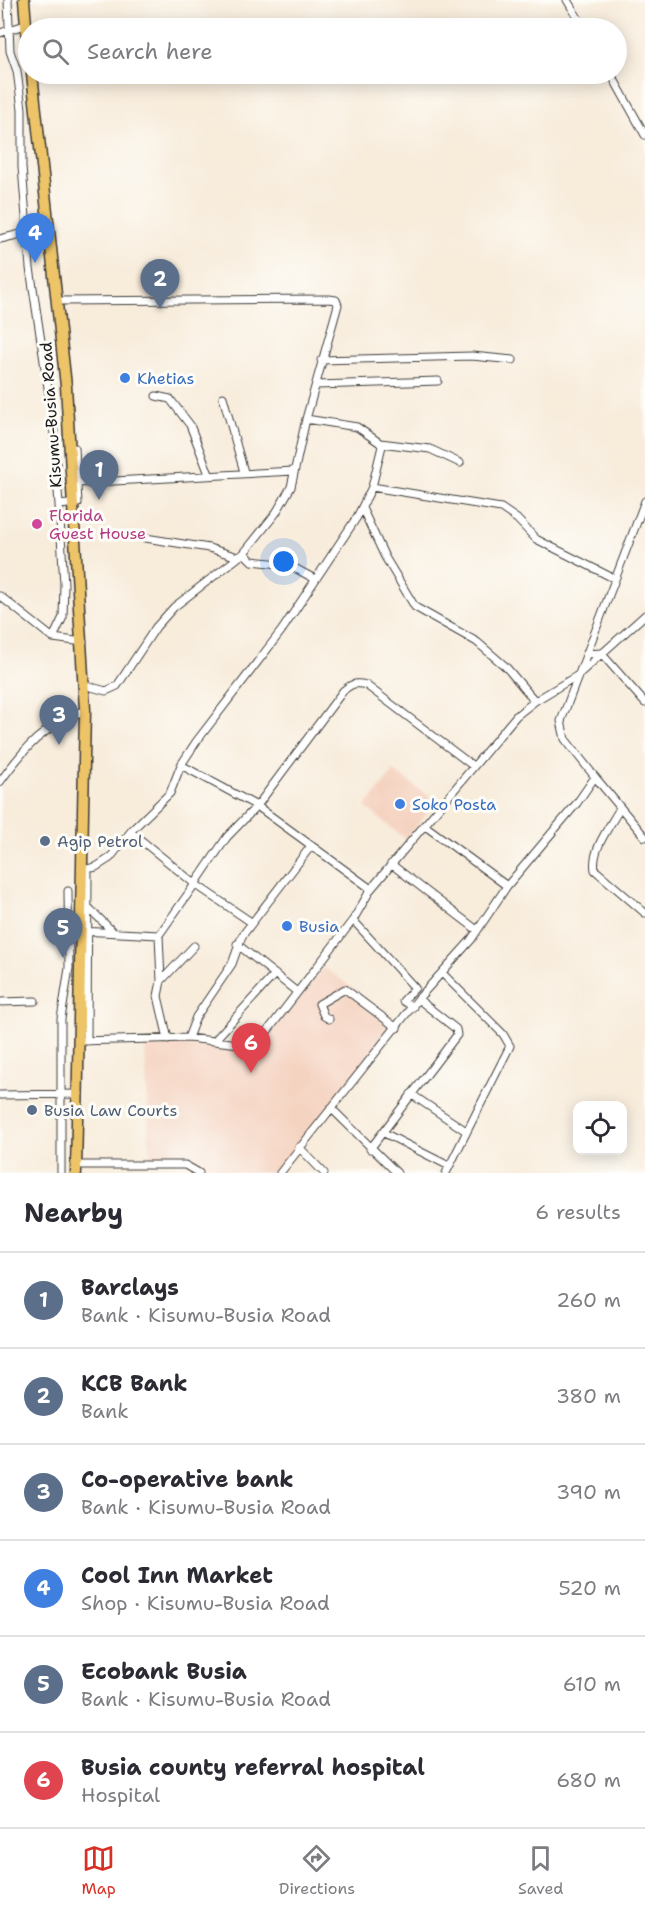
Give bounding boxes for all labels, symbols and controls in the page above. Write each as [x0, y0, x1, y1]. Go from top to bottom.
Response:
search box [18, 18, 627, 84]
icon: search [39, 35, 72, 68]
text: Search here [87, 37, 213, 66]
pin: 4 [15, 214, 54, 263]
pin: 2 [140, 260, 180, 309]
street label: Kisumu-Busia Road [35, 341, 67, 489]
place label: Khetias [137, 368, 195, 389]
marker: Khetias [118, 371, 132, 385]
pin: 1 [80, 450, 118, 500]
place label: Florida Guest House [49, 505, 146, 544]
marker: Florida Guest House [30, 517, 44, 531]
your location [269, 547, 298, 576]
pin: 3 [40, 696, 78, 745]
place label: Soko Posta [412, 794, 496, 815]
marker: Soko Posta [393, 797, 407, 811]
place label: Agip Petrol [57, 831, 143, 852]
marker: Agip Petrol [38, 834, 52, 848]
pin: 5 [44, 908, 82, 958]
place label: Busia [299, 916, 339, 937]
marker: Busia [280, 919, 294, 933]
pin: 6 [232, 1024, 270, 1073]
place label: Busia Law Courts [44, 1100, 177, 1121]
map controls [573, 1101, 627, 1155]
button: locate [573, 1101, 627, 1155]
marker: Busia Law Courts [25, 1103, 39, 1117]
text: Nearby [24, 1195, 123, 1230]
text: 6 results [535, 1199, 621, 1225]
text: Barclays [81, 1273, 179, 1302]
text: 1 [39, 1287, 48, 1313]
text: 260 m [556, 1287, 621, 1313]
text: Bank · Kisumu-Busia Road [81, 1302, 331, 1328]
text: KCB Bank [81, 1369, 188, 1398]
text: 2 [37, 1383, 51, 1409]
text: 380 m [556, 1383, 621, 1409]
text: Bank [81, 1398, 129, 1424]
text: Co-operative bank [81, 1465, 294, 1494]
text: 3 [37, 1479, 51, 1505]
text: 390 m [556, 1479, 621, 1505]
text: Bank · Kisumu-Busia Road [81, 1494, 331, 1520]
text: Cool Inn Market [81, 1561, 273, 1590]
text: 4 [37, 1575, 51, 1601]
text: 520 m [558, 1575, 621, 1601]
text: Shop · Kisumu-Busia Road [81, 1590, 330, 1616]
text: Ecobank Busia [81, 1657, 247, 1686]
text: 5 [37, 1671, 50, 1697]
text: 610 m [563, 1671, 621, 1697]
text: Bank · Kisumu-Busia Road [81, 1686, 331, 1712]
text: Busia county referral hospital [81, 1753, 425, 1782]
text: 6 [37, 1767, 51, 1793]
text: 680 m [556, 1767, 621, 1793]
text: Hospital [81, 1782, 160, 1808]
tab: Map [82, 1842, 116, 1899]
tab: Directions [279, 1842, 355, 1899]
tab: Saved [518, 1842, 564, 1899]

